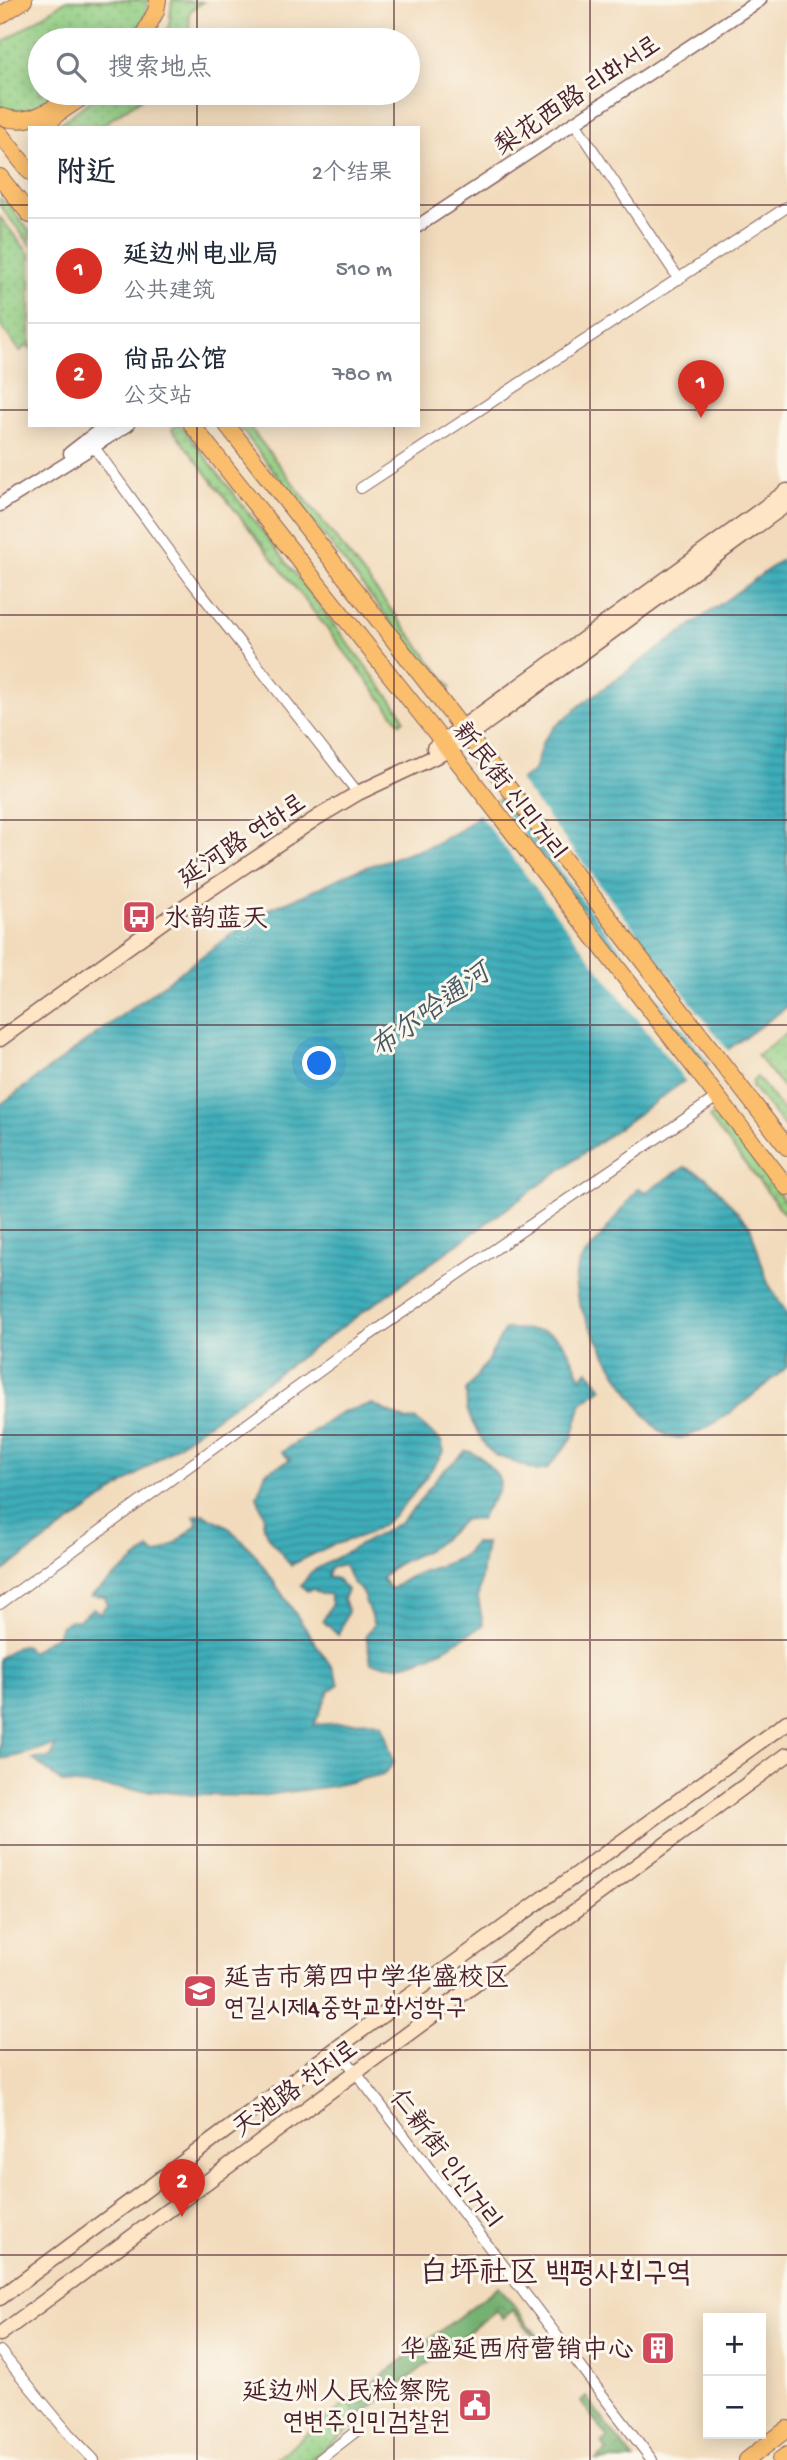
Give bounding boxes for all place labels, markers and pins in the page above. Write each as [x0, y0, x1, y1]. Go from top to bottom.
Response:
pin: 1 [678, 360, 724, 418]
bus stop icon: 水韵蓝天 [120, 898, 158, 936]
place label: 水韵蓝天 [164, 904, 268, 937]
place label: 延吉市第四中学华盛校区 연길시제4중학교화성학구 [224, 1963, 510, 2026]
school or university icon: 延吉市第四中学华盛校区 연길시제4중학교화성학구 [181, 1972, 219, 2010]
pin: 2 [159, 2159, 205, 2217]
building icon: 华盛延西府营销中心 [639, 2329, 677, 2367]
place label: 华盛延西府营销中心 [400, 2335, 634, 2368]
place label: 延边州人民检察院 연변주인민검찰원 [242, 2377, 450, 2440]
public building icon: 延边州人民检察院 연변주인민검찰원 [456, 2386, 494, 2424]

